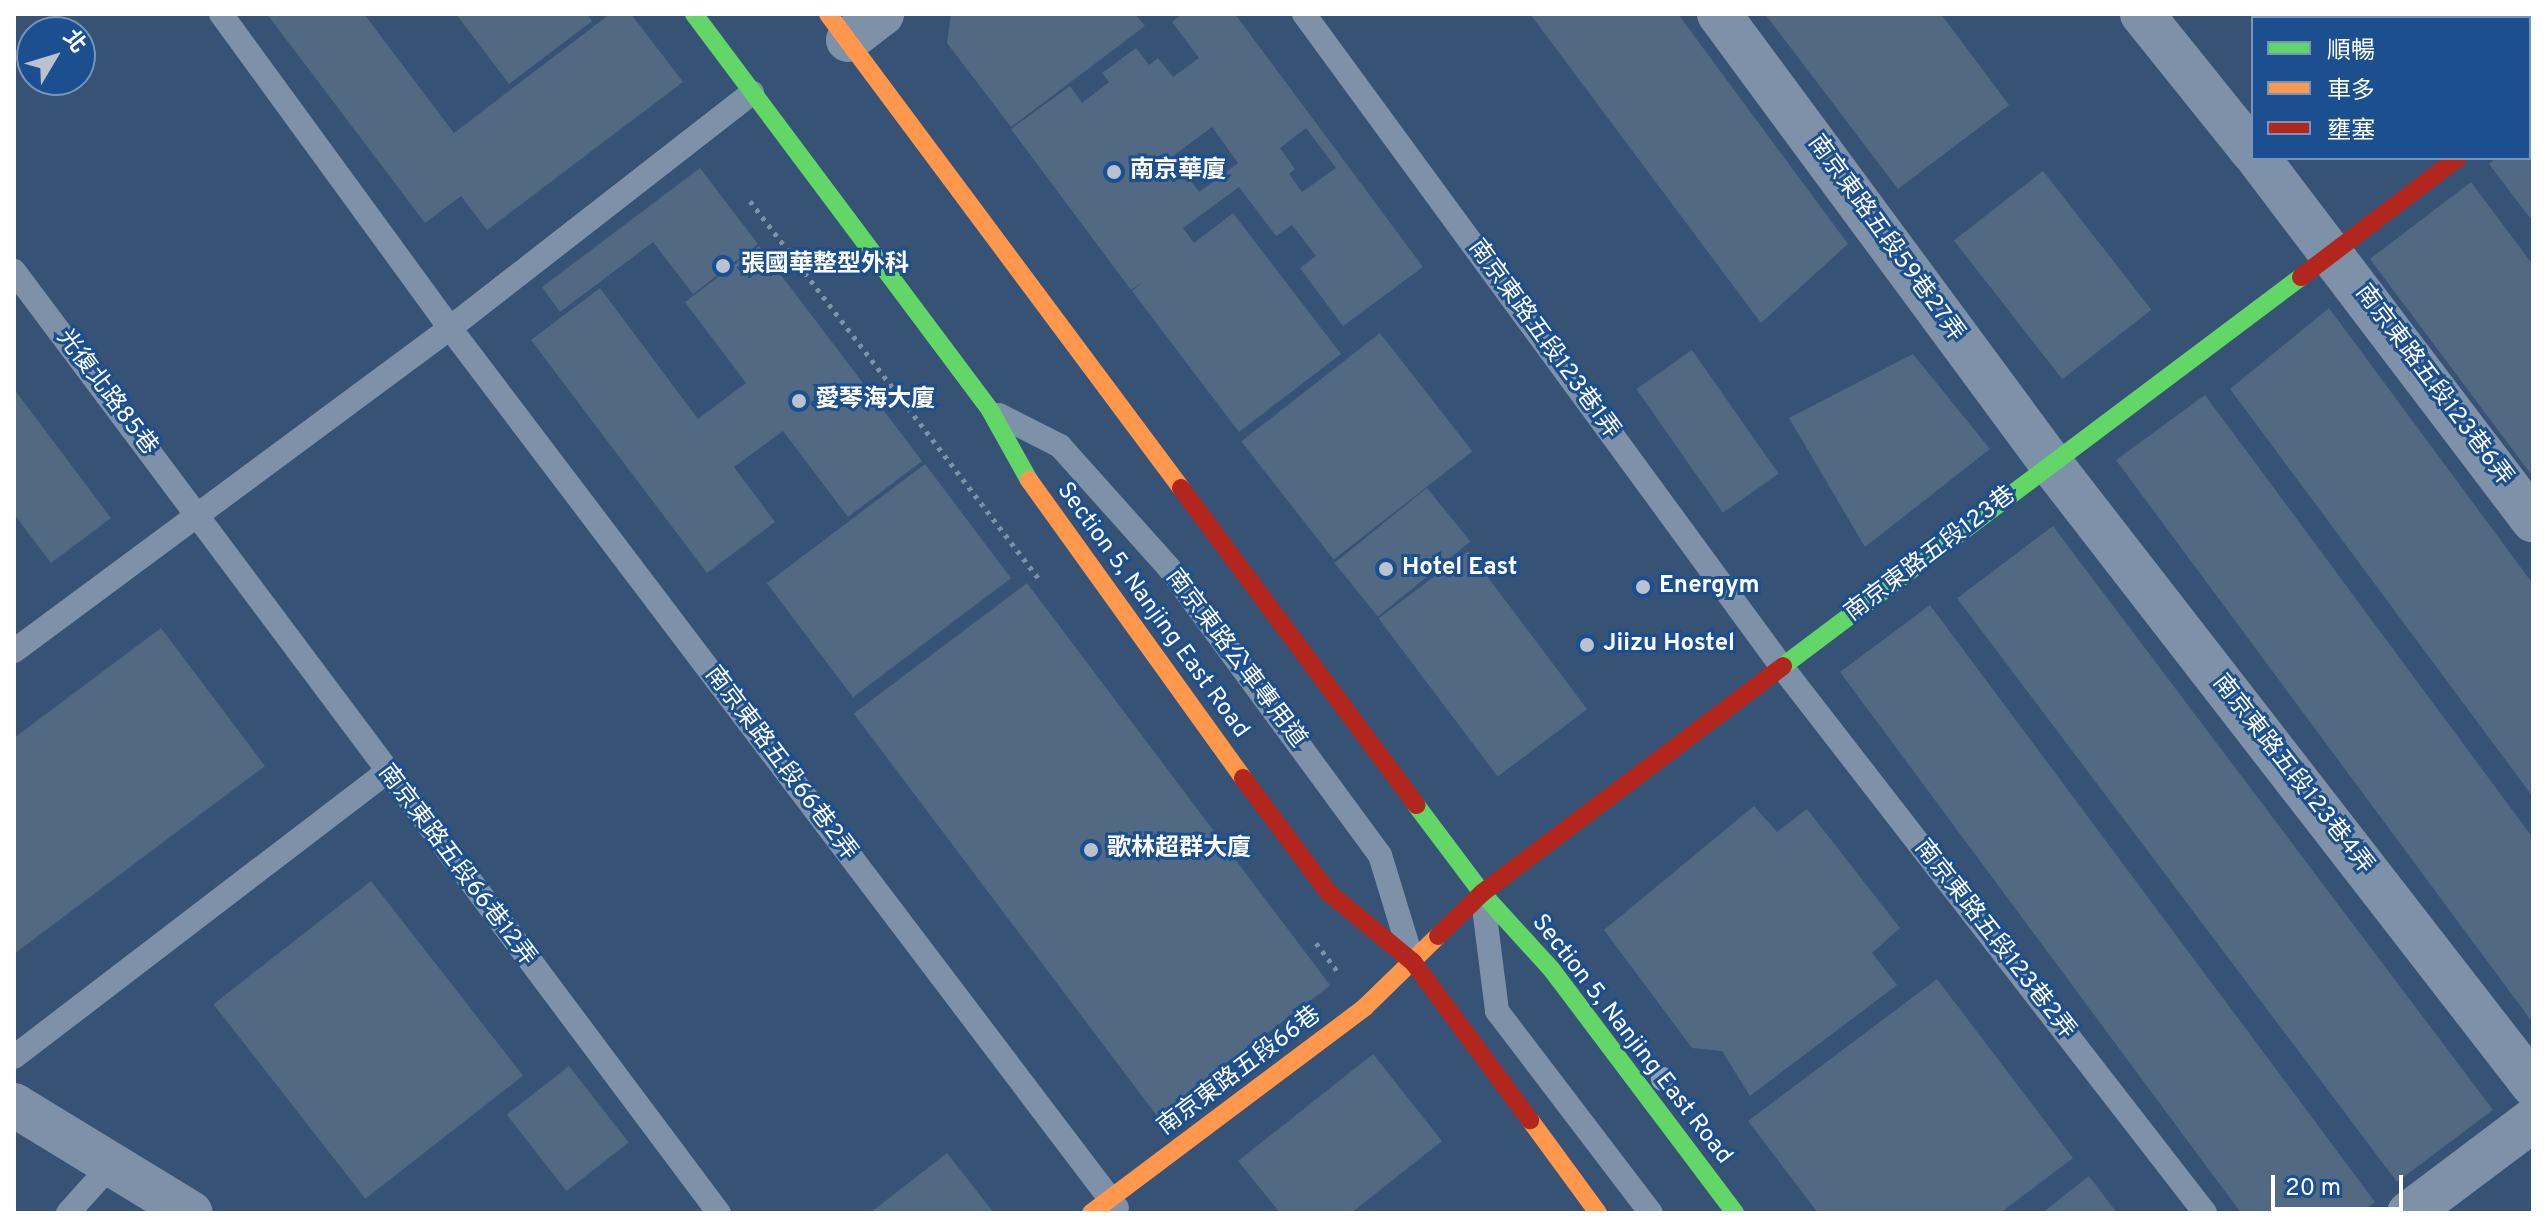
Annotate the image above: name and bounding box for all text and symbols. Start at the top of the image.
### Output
north arrow [16,16,96,96]
legend [2251,16,2531,160]
text: 北 [56,25,91,59]
text: 順暢 [2327,37,2375,67]
text: 車多 [2327,77,2375,107]
text: 壅塞 [2327,117,2375,147]
street label: 南京東路五段59巷27弄 [1800,130,1970,348]
place label: 南京華廈 [1130,158,1226,186]
marker: 南京華廈 [1105,163,1123,181]
street label: 南京東路五段123巷1弄 [1461,235,1625,445]
place label: 張國華整型外科 [741,252,909,280]
marker: 張國華整型外科 [712,255,734,277]
street label: 南京東路五段123巷6弄 [2348,280,2518,492]
street label: 光復北路85巷 [49,325,163,461]
place label: 愛琴海大廈 [815,387,935,415]
marker: 愛琴海大廈 [790,392,808,410]
street label: Section 5, Nanjing East Road [1050,478,1254,744]
street label: 南京東路五段123巷 [1840,481,2022,629]
place label: Hotel East [1402,555,1517,583]
marker: Hotel East [1377,560,1395,578]
street label: 南京東路公車專用道 [1159,564,1311,754]
place label: Energym [1659,573,1760,601]
marker: Energym [1634,578,1652,596]
place label: Jiizu Hostel [1603,631,1735,659]
marker: Jiizu Hostel [1578,636,1596,654]
street label: 南京東路五段66巷2弄 [698,661,862,867]
street label: 南京東路五段123巷4弄 [2205,670,2379,880]
street label: 南京東路五段66巷12弄 [371,760,541,972]
street label: 南京東路五段123巷2弄 [1907,835,2081,1045]
place label: 歌林超群大廈 [1107,836,1251,864]
marker: 歌林超群大廈 [1082,841,1100,859]
street label: Section 5, Nanjing East Road [1525,909,1737,1171]
street label: 南京東路五段66巷 [1153,1001,1327,1143]
scale bar [2275,1159,2407,1209]
text: 20 m [2285,1174,2341,1204]

